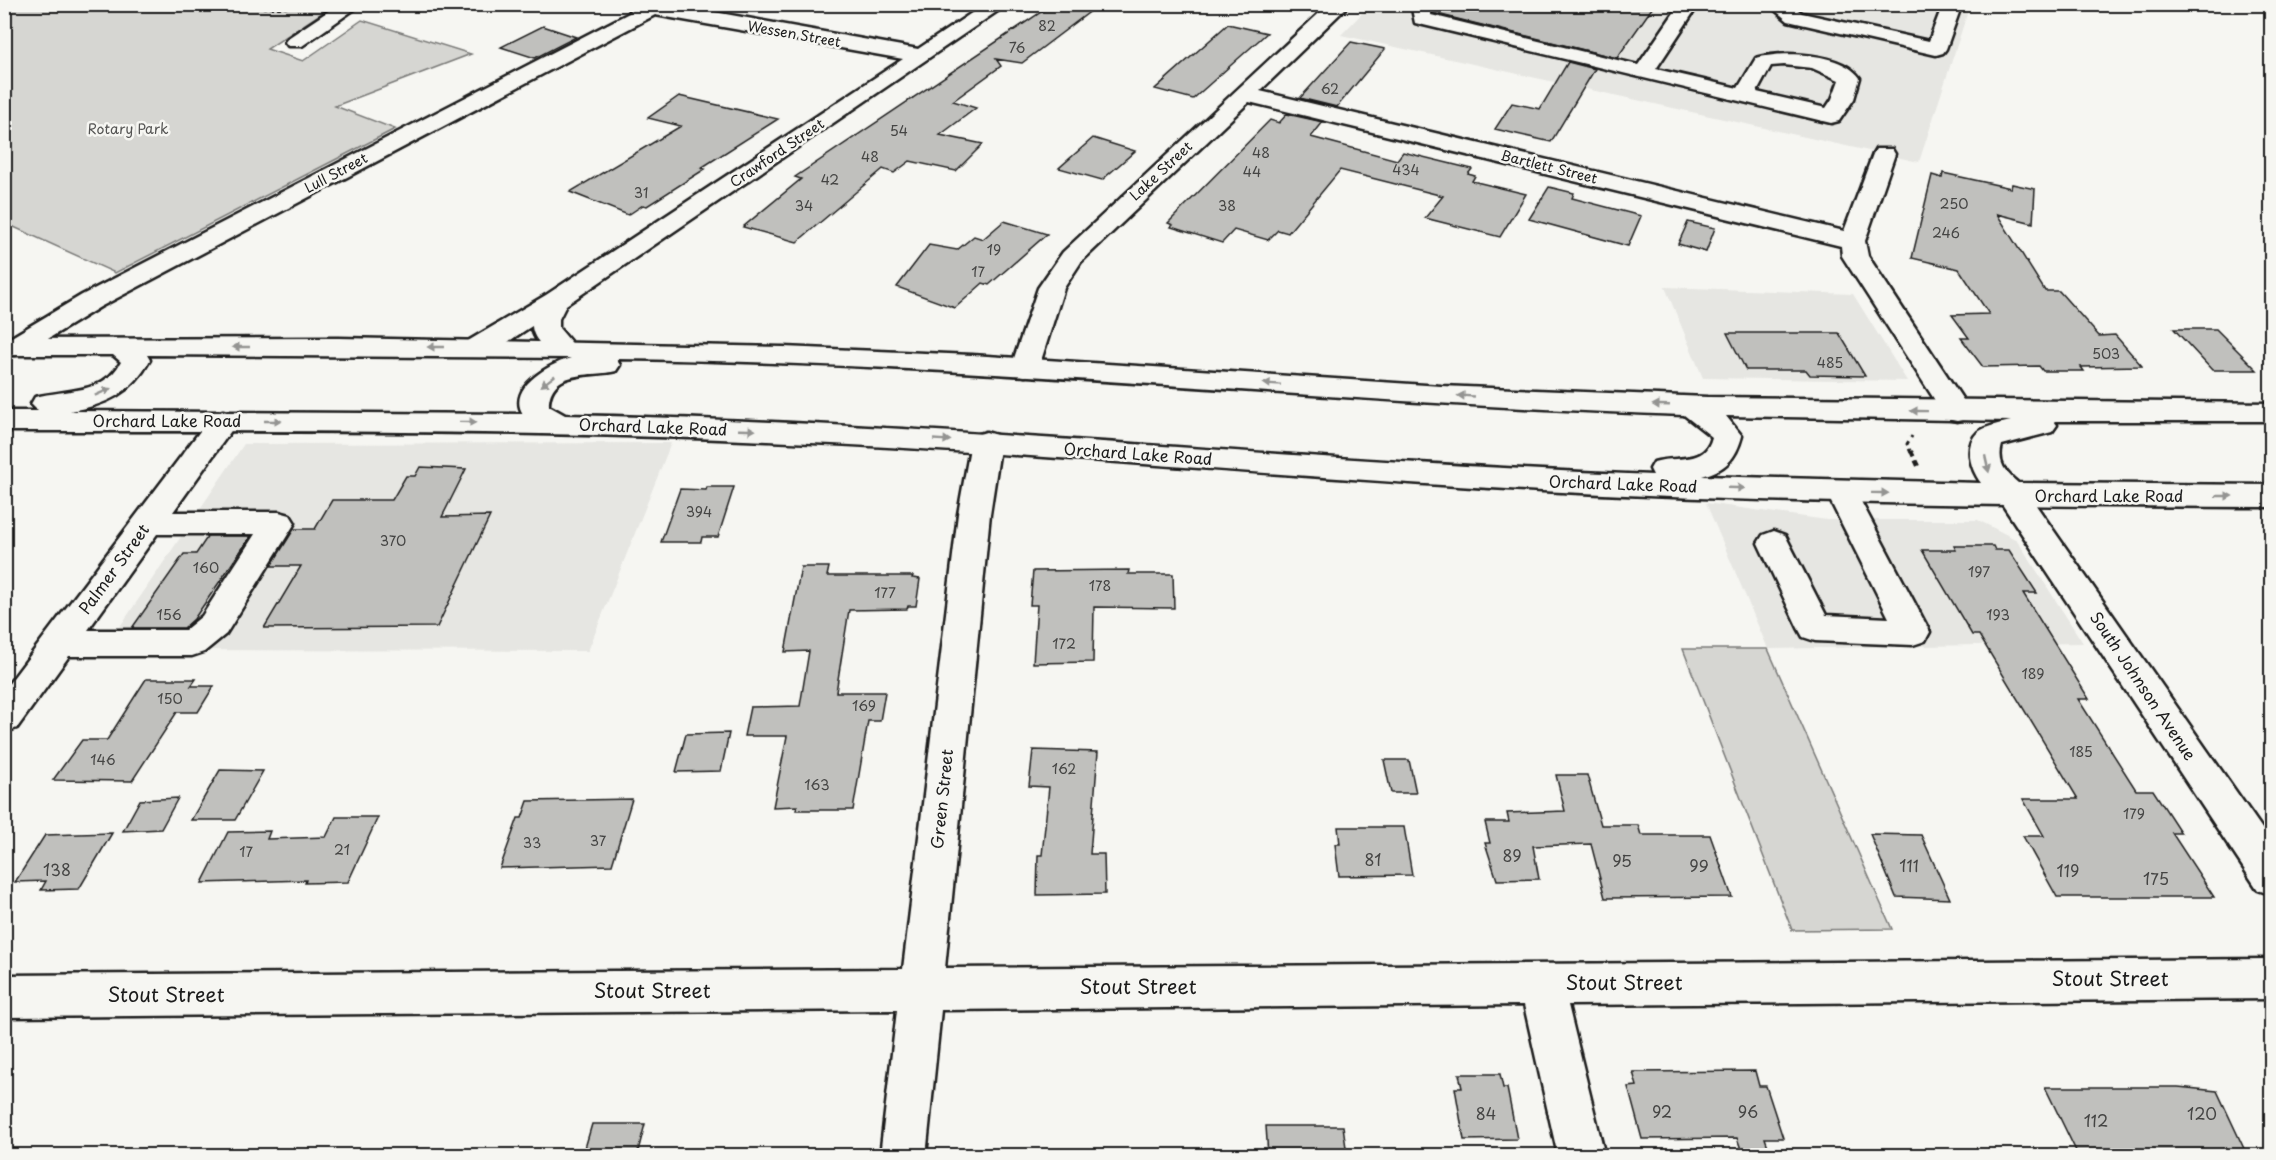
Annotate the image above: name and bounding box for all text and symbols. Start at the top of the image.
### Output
street label: Wessen Street [746,15,843,52]
house number: 82 [1038,15,1056,36]
house number: 76 [1009,37,1026,58]
house number: 62 [1321,78,1339,99]
street label: Crawford Street [725,113,828,192]
park label: Rotary Park [87,118,169,139]
house number: 54 [890,120,908,141]
street label: Lake Street [1125,136,1197,205]
house number: 48 [1252,142,1270,163]
street label: Bartlett Street [1498,144,1600,189]
house number: 48 [861,146,879,167]
street label: Lull Street [300,147,371,198]
house number: 434 [1392,159,1420,180]
house number: 44 [1243,161,1261,182]
house number: 42 [821,169,839,190]
house number: 31 [634,182,648,203]
house number: 250 [1940,193,1968,214]
house number: 34 [795,195,813,216]
house number: 38 [1218,195,1236,216]
house number: 246 [1932,222,1960,243]
house number: 19 [987,239,1001,260]
house number: 17 [971,261,985,282]
one-way arrow [231,342,250,352]
one-way arrow [426,342,445,352]
house number: 503 [2092,343,2120,364]
house number: 485 [1817,352,1843,373]
one-way arrow [540,374,556,387]
one-way arrow [1262,379,1281,389]
one-way arrow [94,387,112,397]
one-way arrow [1457,392,1476,401]
one-way arrow [1652,400,1671,410]
one-way arrow [1910,407,1929,416]
street label: Orchard Lake Road [93,408,241,432]
street label: Orchard Lake Road [578,411,728,441]
one-way arrow [263,416,282,426]
one-way arrow [458,417,477,427]
one-way arrow [737,426,756,435]
one-way arrow [932,436,951,445]
street label: Orchard Lake Road [1063,436,1213,470]
one-way arrow [1983,455,1992,474]
street label: Orchard Lake Road [1548,468,1698,498]
one-way arrow [1727,483,1746,493]
street label: Orchard Lake Road [2035,483,2183,507]
one-way arrow [1871,488,1890,497]
one-way arrow [2214,491,2233,501]
house number: 394 [686,501,712,522]
street label: Palmer Street [72,518,154,618]
house number: 370 [380,530,406,551]
house number: 160 [193,557,219,578]
house number: 197 [1968,561,1990,582]
house number: 178 [1089,575,1111,596]
house number: 177 [874,582,896,603]
house number: 156 [156,604,182,625]
house number: 193 [1986,604,2010,625]
street label: South Johnson Avenue [2085,606,2203,765]
house number: 172 [1052,633,1076,654]
house number: 189 [2021,663,2045,684]
house number: 150 [157,688,183,709]
house number: 169 [852,695,876,716]
house number: 185 [2069,741,2093,762]
street label: Green Street [924,747,958,850]
house number: 146 [90,749,116,770]
house number: 162 [1052,758,1076,779]
house number: 163 [804,774,830,795]
house number: 179 [2123,803,2145,824]
house number: 37 [590,830,607,851]
house number: 33 [523,832,541,853]
house number: 21 [334,839,350,860]
house number: 17 [239,841,253,862]
house number: 89 [1502,843,1522,867]
house number: 81 [1364,847,1382,871]
house number: 95 [1612,848,1632,872]
house number: 99 [1689,853,1709,877]
house number: 111 [1899,853,1919,877]
house number: 138 [43,857,71,881]
house number: 119 [2057,858,2079,882]
house number: 175 [2143,866,2169,890]
street label: Stout Street [2052,963,2169,993]
street label: Stout Street [1566,967,1683,997]
street label: Stout Street [1080,971,1197,1001]
street label: Stout Street [594,975,711,1005]
street label: Stout Street [108,979,225,1009]
house number: 92 [1652,1099,1672,1123]
house number: 96 [1738,1099,1758,1123]
house number: 84 [1476,1101,1496,1125]
house number: 120 [2187,1101,2217,1125]
house number: 112 [2084,1108,2108,1132]

